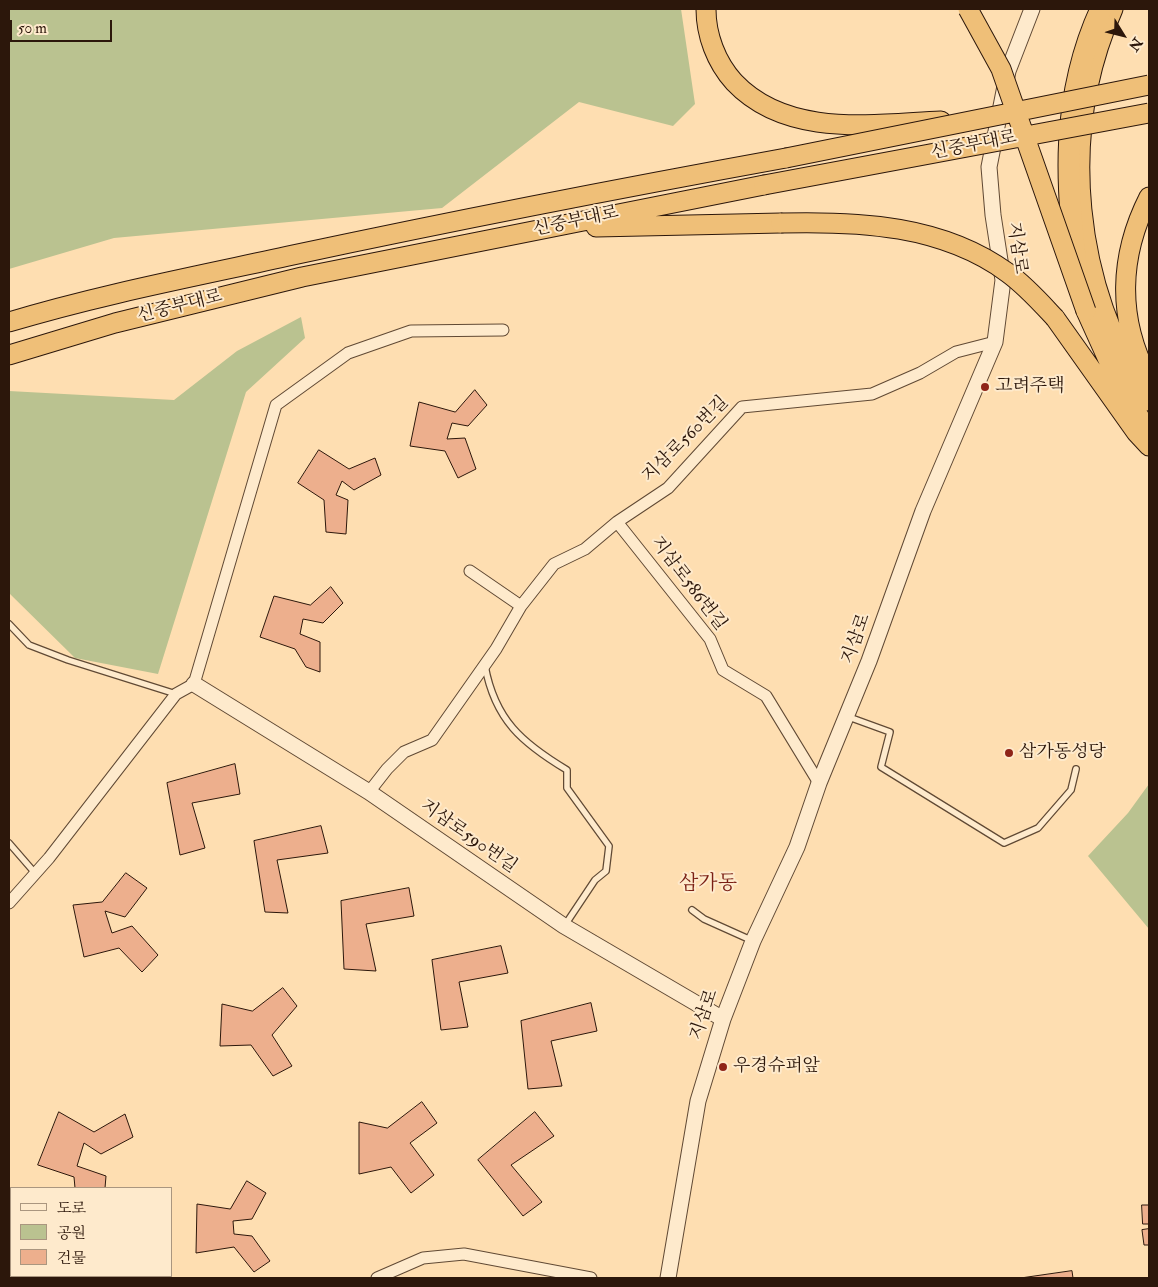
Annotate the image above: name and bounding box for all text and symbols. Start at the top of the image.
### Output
scale bar [12,10,115,42]
north arrow [1098,10,1148,60]
text: 50 m [18,19,47,38]
text: N [1125,34,1146,54]
street label: 신중부대로 [929,127,1019,165]
street label: 신중부대로 [531,202,621,242]
street label: 지삼로 [1002,221,1030,275]
street label: 신중부대로 [135,286,225,328]
place label: 고려주택 [995,376,1065,398]
marker: 고려주택 [979,381,991,393]
street label: 지삼로560번길 [638,392,734,488]
street label: 지삼로586번길 [646,533,730,635]
street label: 지삼로 [838,611,876,667]
place label: 삼가동성당 [1019,742,1106,764]
marker: 삼가동성당 [1003,747,1015,759]
street label: 지삼로590번길 [415,796,521,878]
district label: 삼가동 [679,873,737,897]
street label: 지삼로 [686,987,724,1043]
place label: 우경슈퍼앞 [733,1056,820,1078]
marker: 우경슈퍼앞 [717,1061,729,1073]
legend [10,1187,172,1277]
text: 도로 [57,1199,86,1218]
text: 공원 [57,1224,86,1243]
text: 건물 [57,1249,86,1268]

